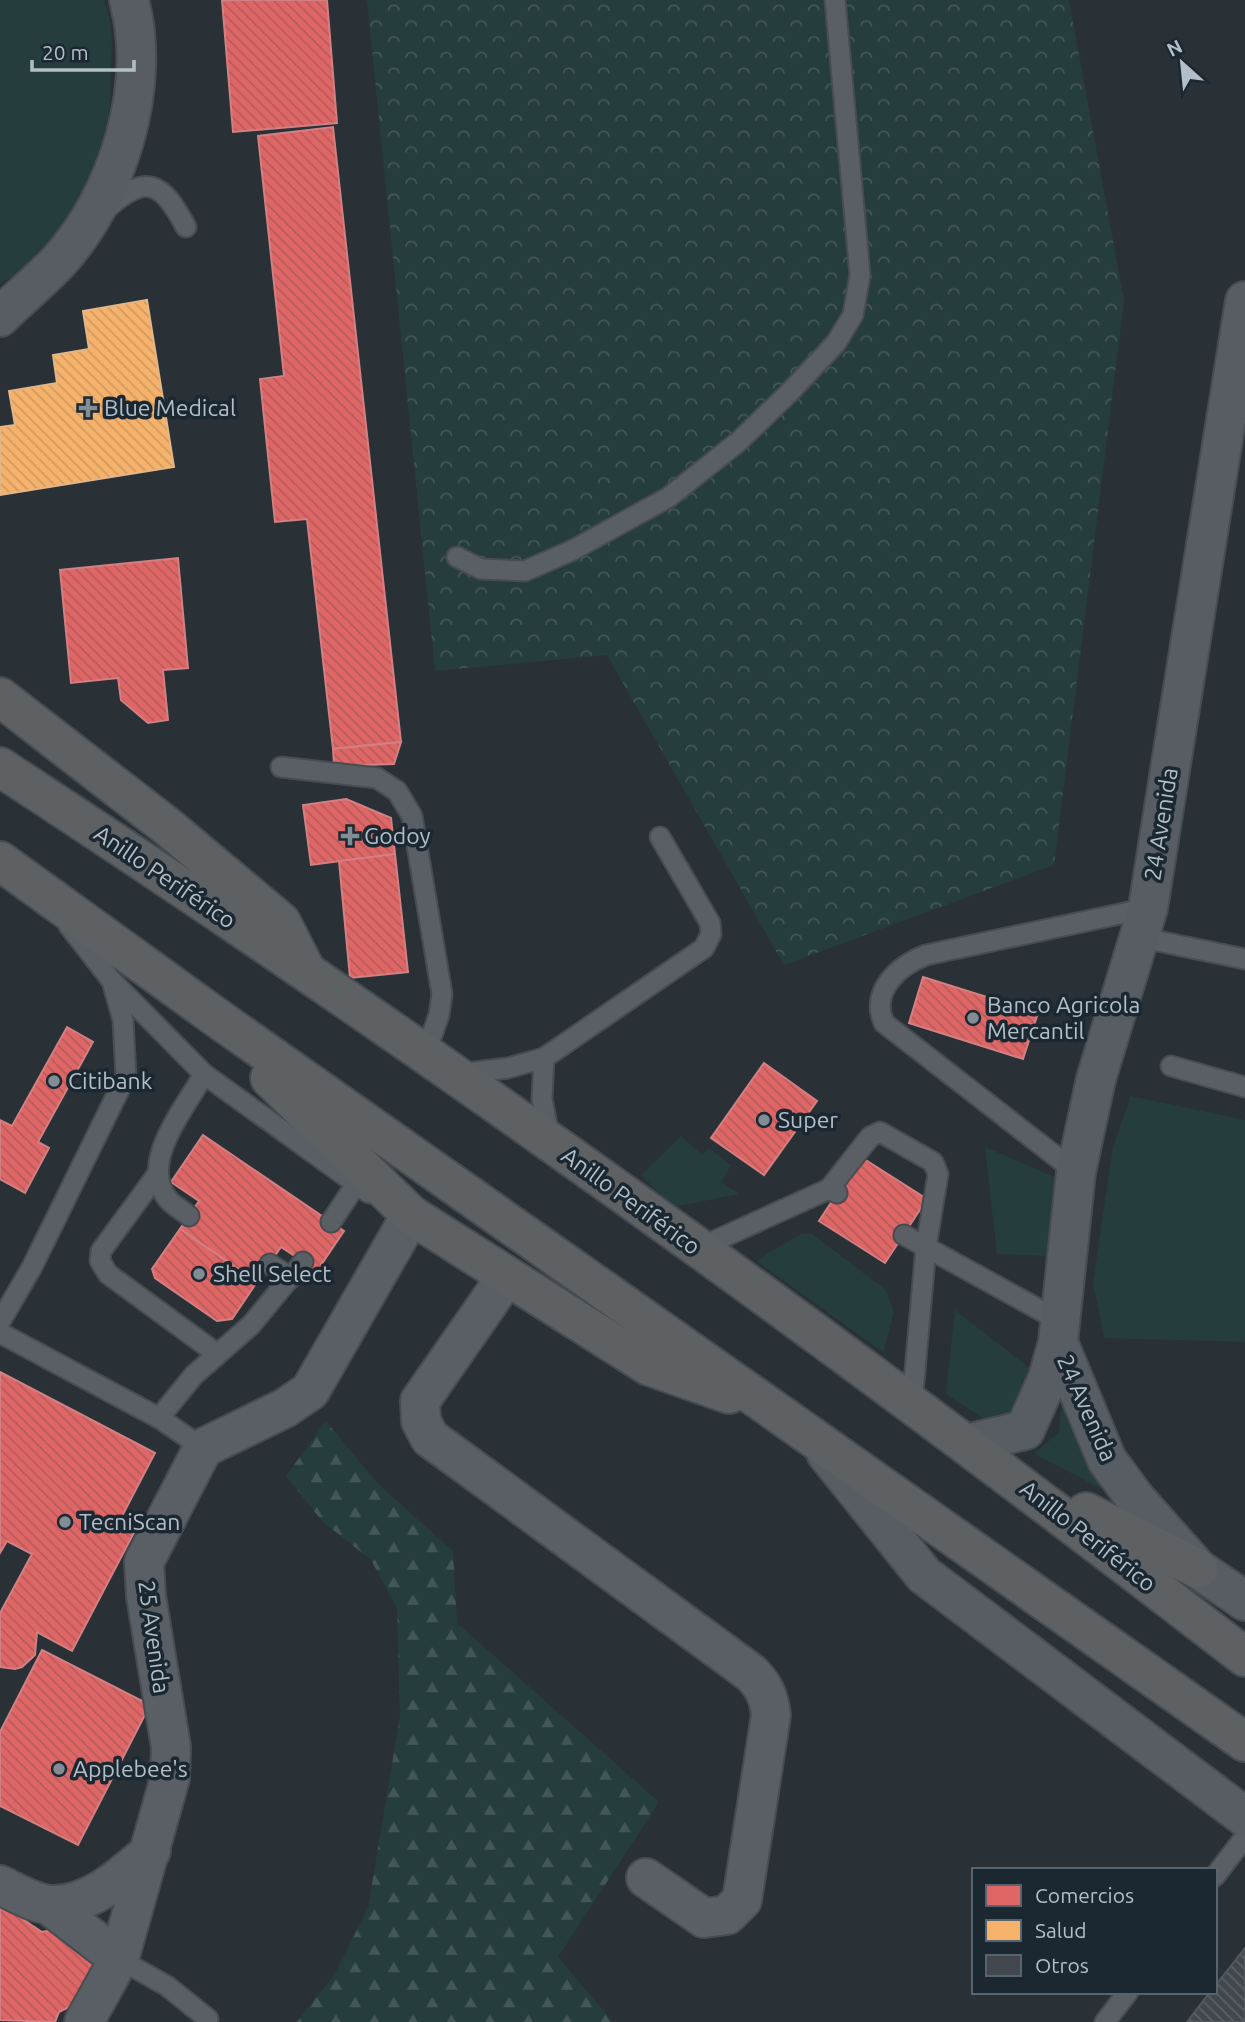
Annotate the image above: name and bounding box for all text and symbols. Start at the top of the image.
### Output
scale bar [32,28,133,72]
north arrow [1147,28,1217,98]
text: N [1163,35,1186,61]
text: 20 m [42,40,89,64]
place label: Blue Medical [104,395,236,420]
marker: Blue Medical [78,398,98,418]
street label: 24 Avenida [1139,766,1182,882]
street label: Anillo Periférico [90,820,240,933]
place label: Godoy [364,823,431,848]
marker: Godoy [342,828,358,844]
place label: Banco Agricola Mercantil [987,992,1140,1043]
marker: Banco Agricola Mercantil [965,1010,981,1026]
place label: Citibank [68,1068,153,1093]
marker: Citibank [46,1073,62,1089]
place label: Super [778,1107,838,1132]
marker: Super [756,1112,772,1128]
street label: Anillo Periférico [557,1142,705,1259]
place label: Shell Select [213,1261,331,1286]
marker: Shell Select [191,1266,207,1282]
street label: 24 Avenida [1053,1351,1122,1465]
street label: Anillo Periférico [1016,1475,1161,1596]
place label: TecniScan [79,1509,180,1534]
marker: TecniScan [57,1514,73,1530]
street label: 25 Avenida [134,1579,175,1695]
place label: Applebee's [73,1756,188,1781]
marker: Applebee's [51,1761,67,1777]
legend [972,1868,1217,1994]
text: Comercios [1035,1883,1134,1907]
text: Salud [1035,1918,1087,1942]
text: Otros [1035,1953,1089,1977]

